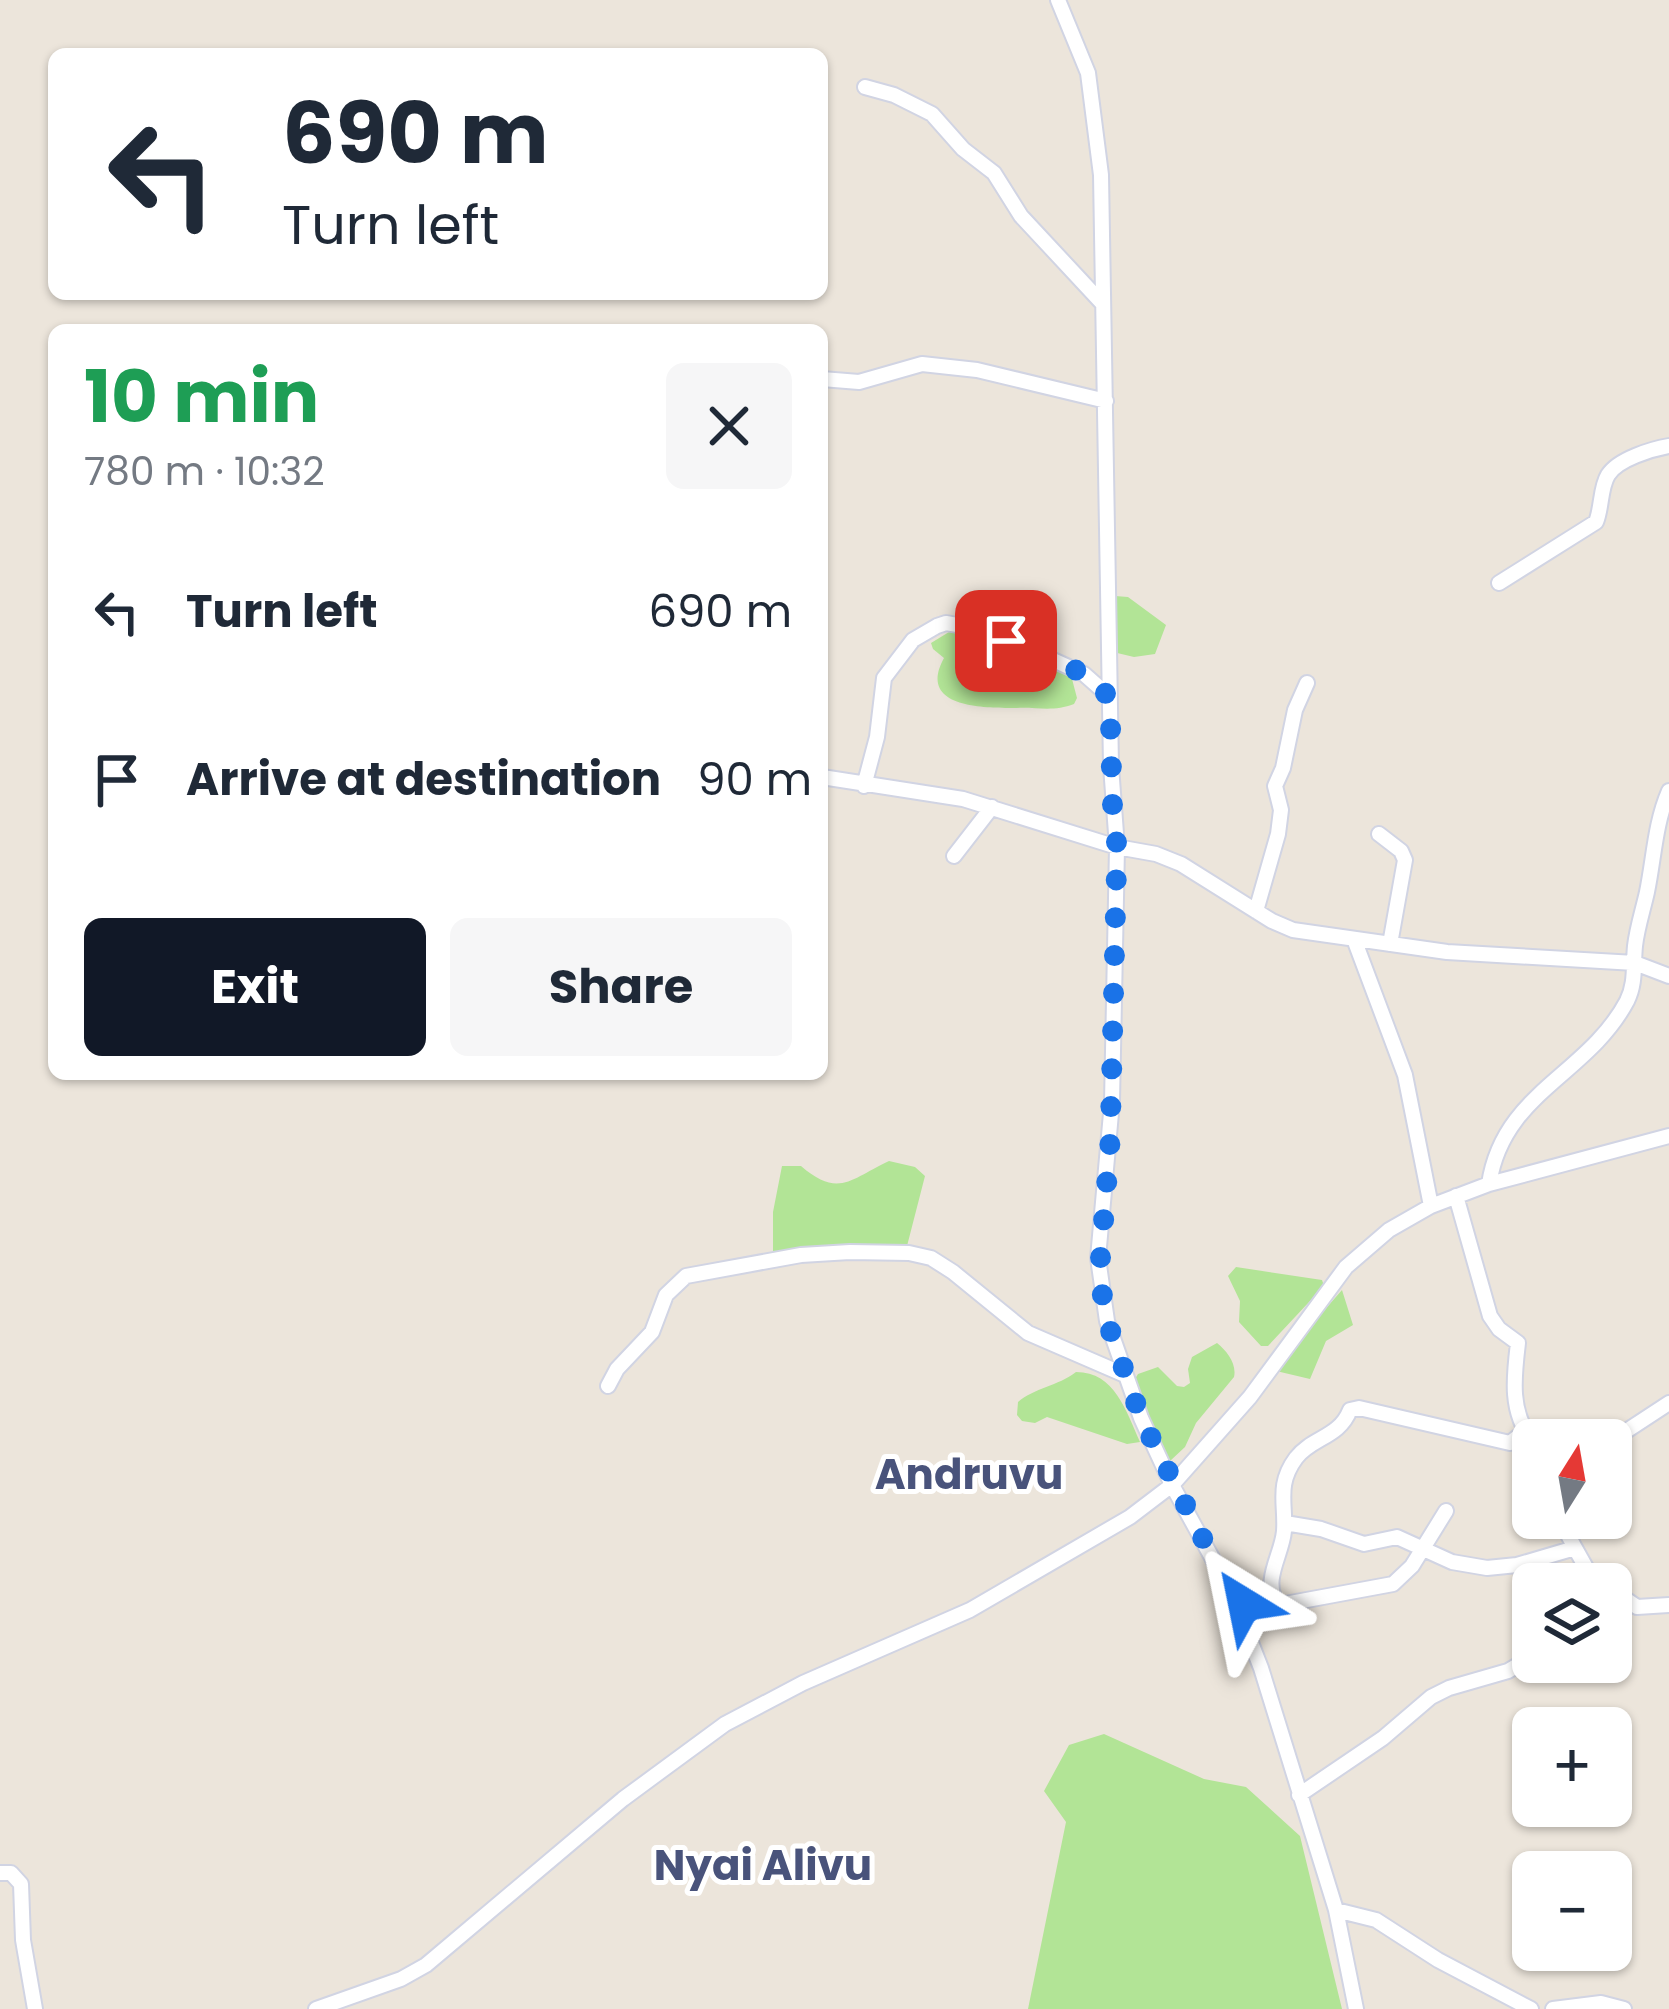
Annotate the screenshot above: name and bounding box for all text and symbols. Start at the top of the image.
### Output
text: 690 m [282,75,549,192]
icon: left [84,96,240,252]
text: Turn left [282,187,499,263]
text: 10 min [84,346,319,447]
button: close [666,363,792,489]
text: 780 m · 10:32 [84,444,325,499]
icon: left [84,579,150,645]
text: Turn left [186,580,378,643]
text: 690 m [648,580,792,643]
pin [955,590,1057,692]
icon: arrive [973,608,1039,674]
icon: arrive [84,747,150,813]
text: Arrive at destination [186,748,661,811]
text: 90 m [697,748,812,811]
button: Exit [84,918,426,1056]
button: Share [450,918,792,1056]
north arrow [1512,1419,1632,1539]
map controls [1512,1419,1632,1971]
district label: Andruvu [875,1445,1063,1504]
position arrow [1181,1541,1307,1667]
button: layers [1512,1563,1632,1683]
button: + [1512,1707,1632,1827]
district label: Nyai Alivu [654,1836,872,1895]
button: − [1512,1851,1632,1971]

